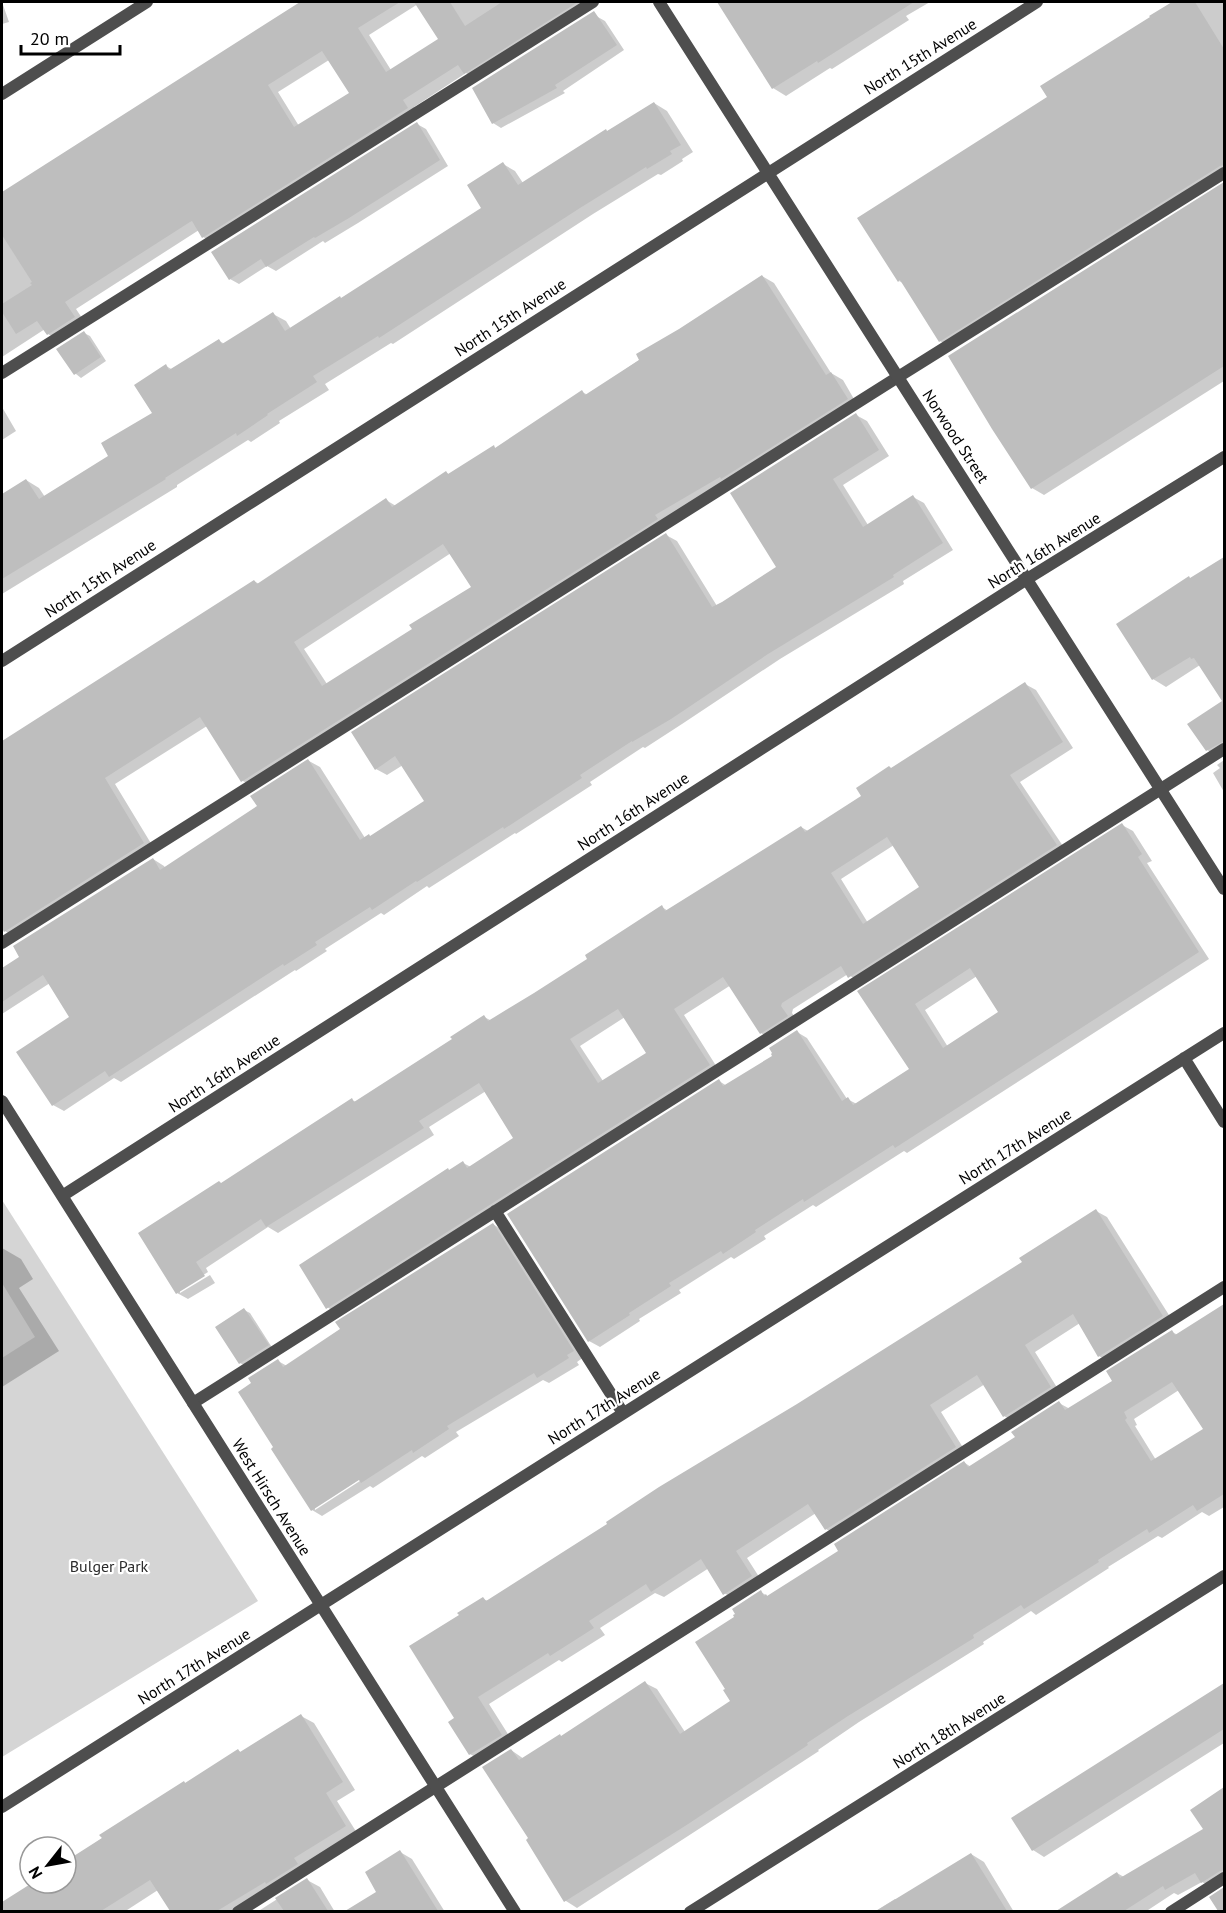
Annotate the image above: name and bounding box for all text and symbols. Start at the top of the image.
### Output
street label: North 15th Avenue [860,13,980,99]
scale bar [21,18,120,56]
text: 20 m [30,27,69,50]
street label: North 15th Avenue [450,273,570,361]
street label: Norwood Street [918,386,994,487]
street label: North 16th Avenue [984,507,1104,593]
street label: North 15th Avenue [40,534,160,622]
street label: North 16th Avenue [573,767,693,855]
street label: North 16th Avenue [164,1029,284,1117]
street label: North 17th Avenue [955,1103,1075,1189]
street label: North 17th Avenue [544,1363,664,1449]
street label: West Hirsch Avenue [228,1435,316,1559]
park label: Bulger Park [70,1556,149,1576]
street label: North 17th Avenue [134,1623,254,1709]
street label: North 18th Avenue [889,1687,1009,1773]
north arrow [18,1835,78,1895]
text: N [24,1863,46,1882]

